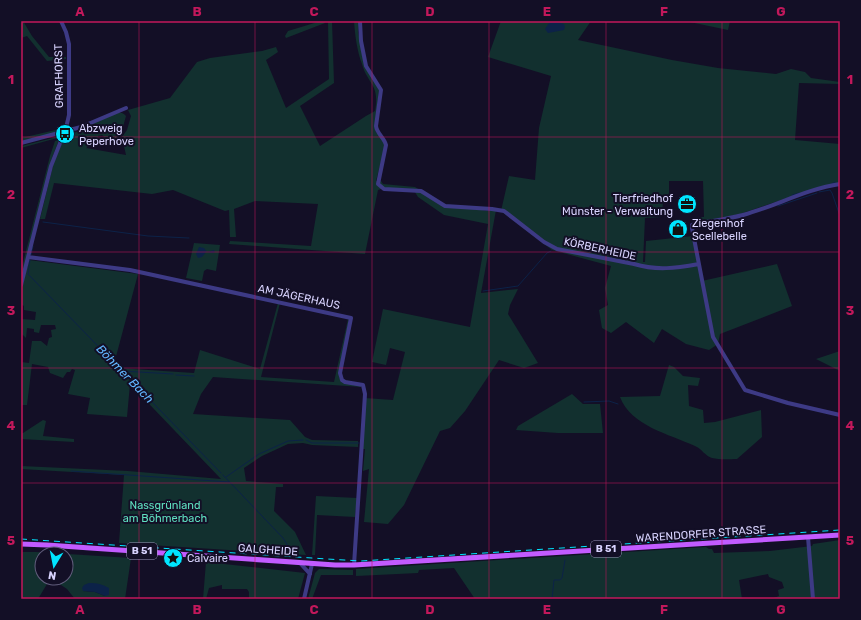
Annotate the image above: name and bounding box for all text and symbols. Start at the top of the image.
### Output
text: A [75,4,85,19]
text: B [192,4,202,19]
text: C [309,4,319,19]
text: D [425,4,435,19]
text: E [543,4,551,19]
text: F [660,4,668,19]
text: G [776,4,786,19]
street label: GRAFHORST [52,43,66,108]
text: 1 [8,72,14,87]
text: 1 [847,72,853,87]
place label: Abzweig Peperhove [79,122,134,148]
bus stop icon: Abzweig Peperhove [54,123,76,145]
text: 2 [7,187,15,202]
text: 2 [846,187,854,202]
place label: Tierfriedhof Münster - Verwaltung [562,192,674,218]
office icon: Tierfriedhof Münster - Verwaltung [676,193,698,215]
place label: Ziegenhof Scellebelle [692,217,747,243]
shop icon: Ziegenhof Scellebelle [667,218,689,240]
street label: KÖRBERHEIDE [563,235,638,263]
street label: AM JÄGERHAUS [257,282,342,312]
text: 3 [7,303,16,318]
text: 3 [846,303,855,318]
water label: Böhmer Bach [94,342,156,406]
text: 4 [7,418,16,433]
text: 4 [846,418,855,433]
park label: Nassgrünland am Böhmerbach [123,499,207,525]
street label: WARENDORFER STRASSE [635,523,767,545]
text: 5 [7,533,15,548]
text: 5 [846,533,854,548]
street label: GALGHEIDE [238,541,299,559]
road number: B 51 [591,541,621,557]
road number: B 51 [127,543,157,559]
north arrow [34,546,74,586]
place icon: Calvaire [162,547,184,569]
place label: Calvaire [187,552,228,565]
text: N [47,568,57,582]
text: A [75,602,85,617]
text: B [192,602,202,617]
text: C [309,602,319,617]
text: D [425,602,435,617]
text: E [543,602,551,617]
text: F [660,602,668,617]
text: G [776,602,786,617]

